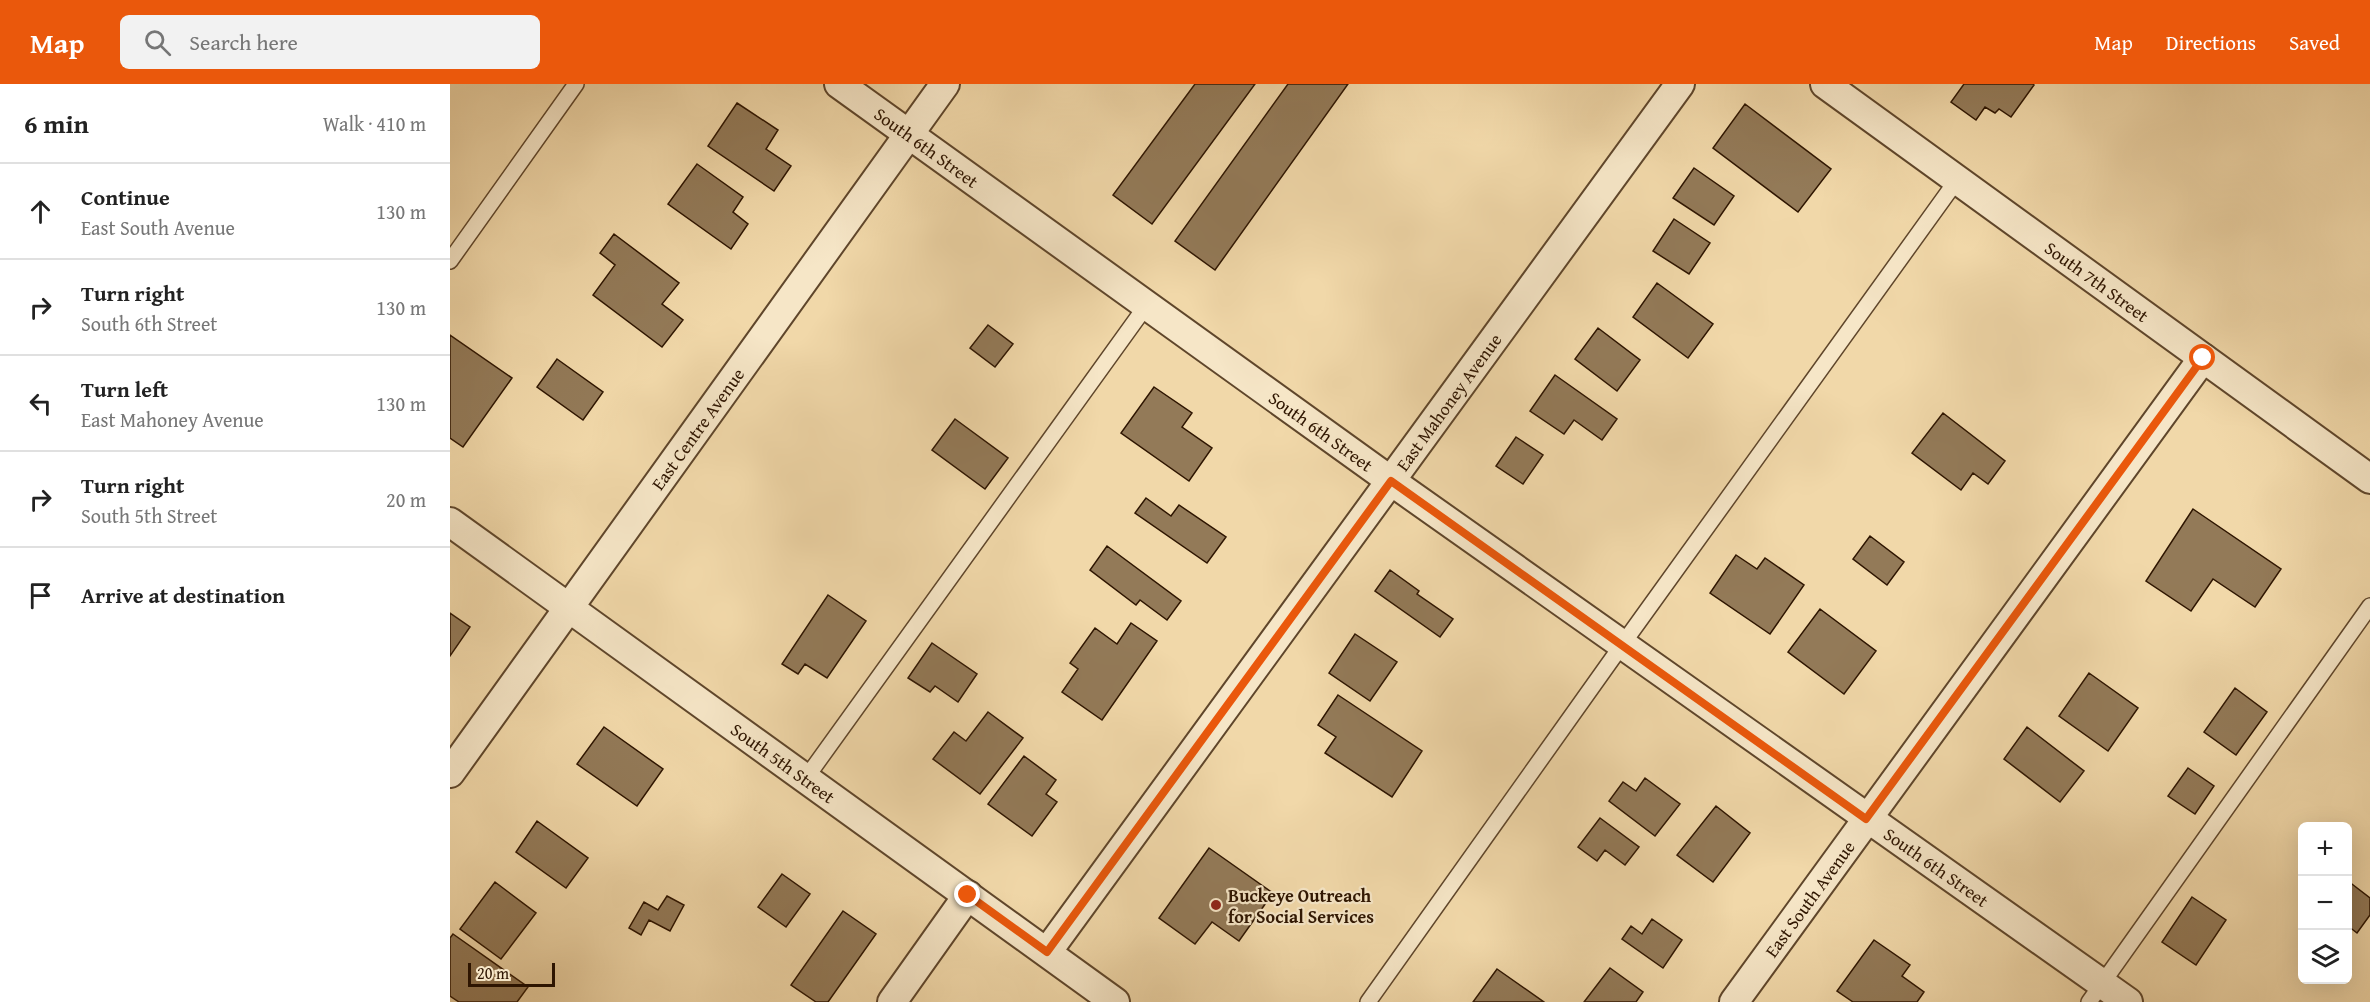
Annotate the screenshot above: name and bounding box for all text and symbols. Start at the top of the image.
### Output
search box [120,15,540,69]
text: Map [30,22,84,63]
icon: search [141,26,174,59]
text: Search here [189,26,298,58]
text: Map [2094,27,2133,58]
text: Directions [2166,27,2256,58]
text: Saved [2289,27,2340,58]
street label: South 6th Street [869,100,985,194]
text: 6 min [24,104,89,143]
text: Walk · 410 m [323,109,426,138]
text: Continue [81,181,170,213]
icon: ahead [24,195,57,228]
text: 130 m [376,197,426,226]
text: East South Avenue [81,213,235,242]
street label: South 7th Street [2039,234,2155,329]
text: Turn right [81,277,184,309]
icon: right [24,291,57,324]
text: 130 m [376,293,426,322]
text: South 6th Street [81,309,217,338]
street label: East Mahoney Avenue [1389,327,1508,476]
route start [2189,344,2215,370]
street label: East Centre Avenue [644,362,751,495]
text: Turn left [81,373,168,405]
street label: South 6th Street [1263,384,1380,478]
icon: left [24,387,57,420]
text: 130 m [376,389,426,418]
text: East Mahoney Avenue [81,405,264,434]
text: Turn right [81,469,184,501]
icon: right [24,483,57,516]
text: 20 m [386,485,426,514]
text: South 5th Street [81,501,217,530]
icon: arrive [24,579,57,612]
text: Arrive at destination [81,579,285,611]
street label: South 5th Street [726,716,841,810]
street label: South 6th Street [1879,820,1995,913]
map controls [2298,822,2352,984]
button: + [2298,822,2352,876]
street label: East South Avenue [1758,835,1861,963]
button: − [2298,876,2352,930]
route end [954,881,980,907]
place label: Buckeye Outreach for Social Services [1228,882,1374,930]
marker: Buckeye Outreach for Social Services [1209,898,1223,912]
button: layers [2298,930,2352,984]
scale bar [468,960,555,988]
text: 20 m [477,961,509,985]

